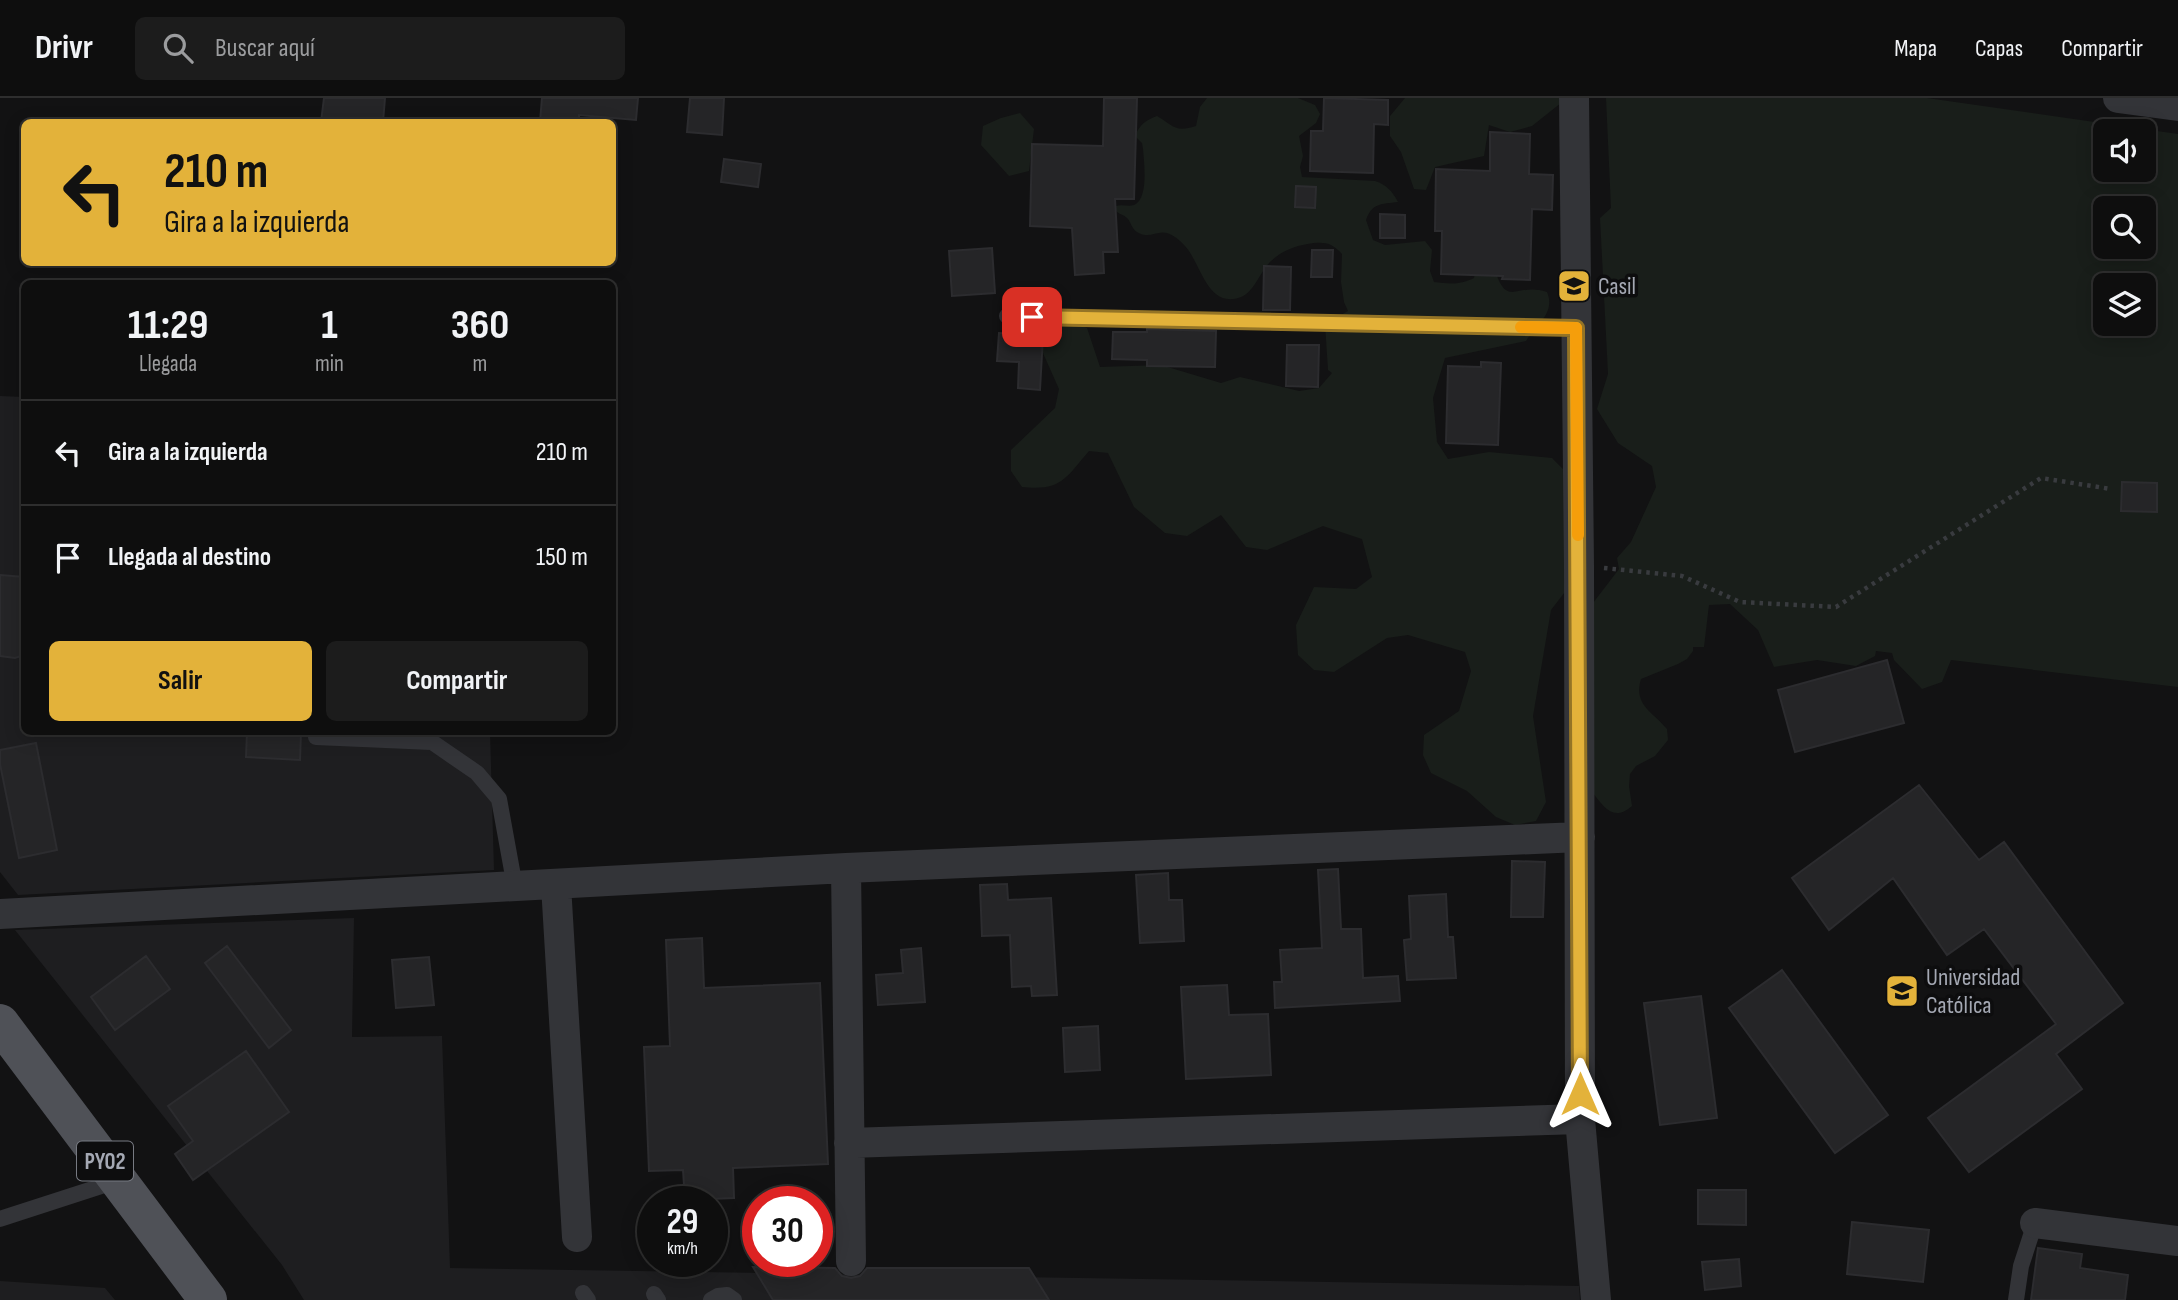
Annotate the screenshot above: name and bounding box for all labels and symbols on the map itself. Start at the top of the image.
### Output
school or university icon: Casil [1555,267,1593,305]
place label: Casil [1598,272,1636,301]
pin [1002,287,1062,347]
place label: Universidad Católica [1926,963,2020,1020]
school or university icon: Universidad Católica [1883,972,1921,1010]
position arrow [1543,1057,1617,1131]
road number: PY02 [77,1142,133,1180]
speed limit sign: 30 [742,1186,833,1277]

